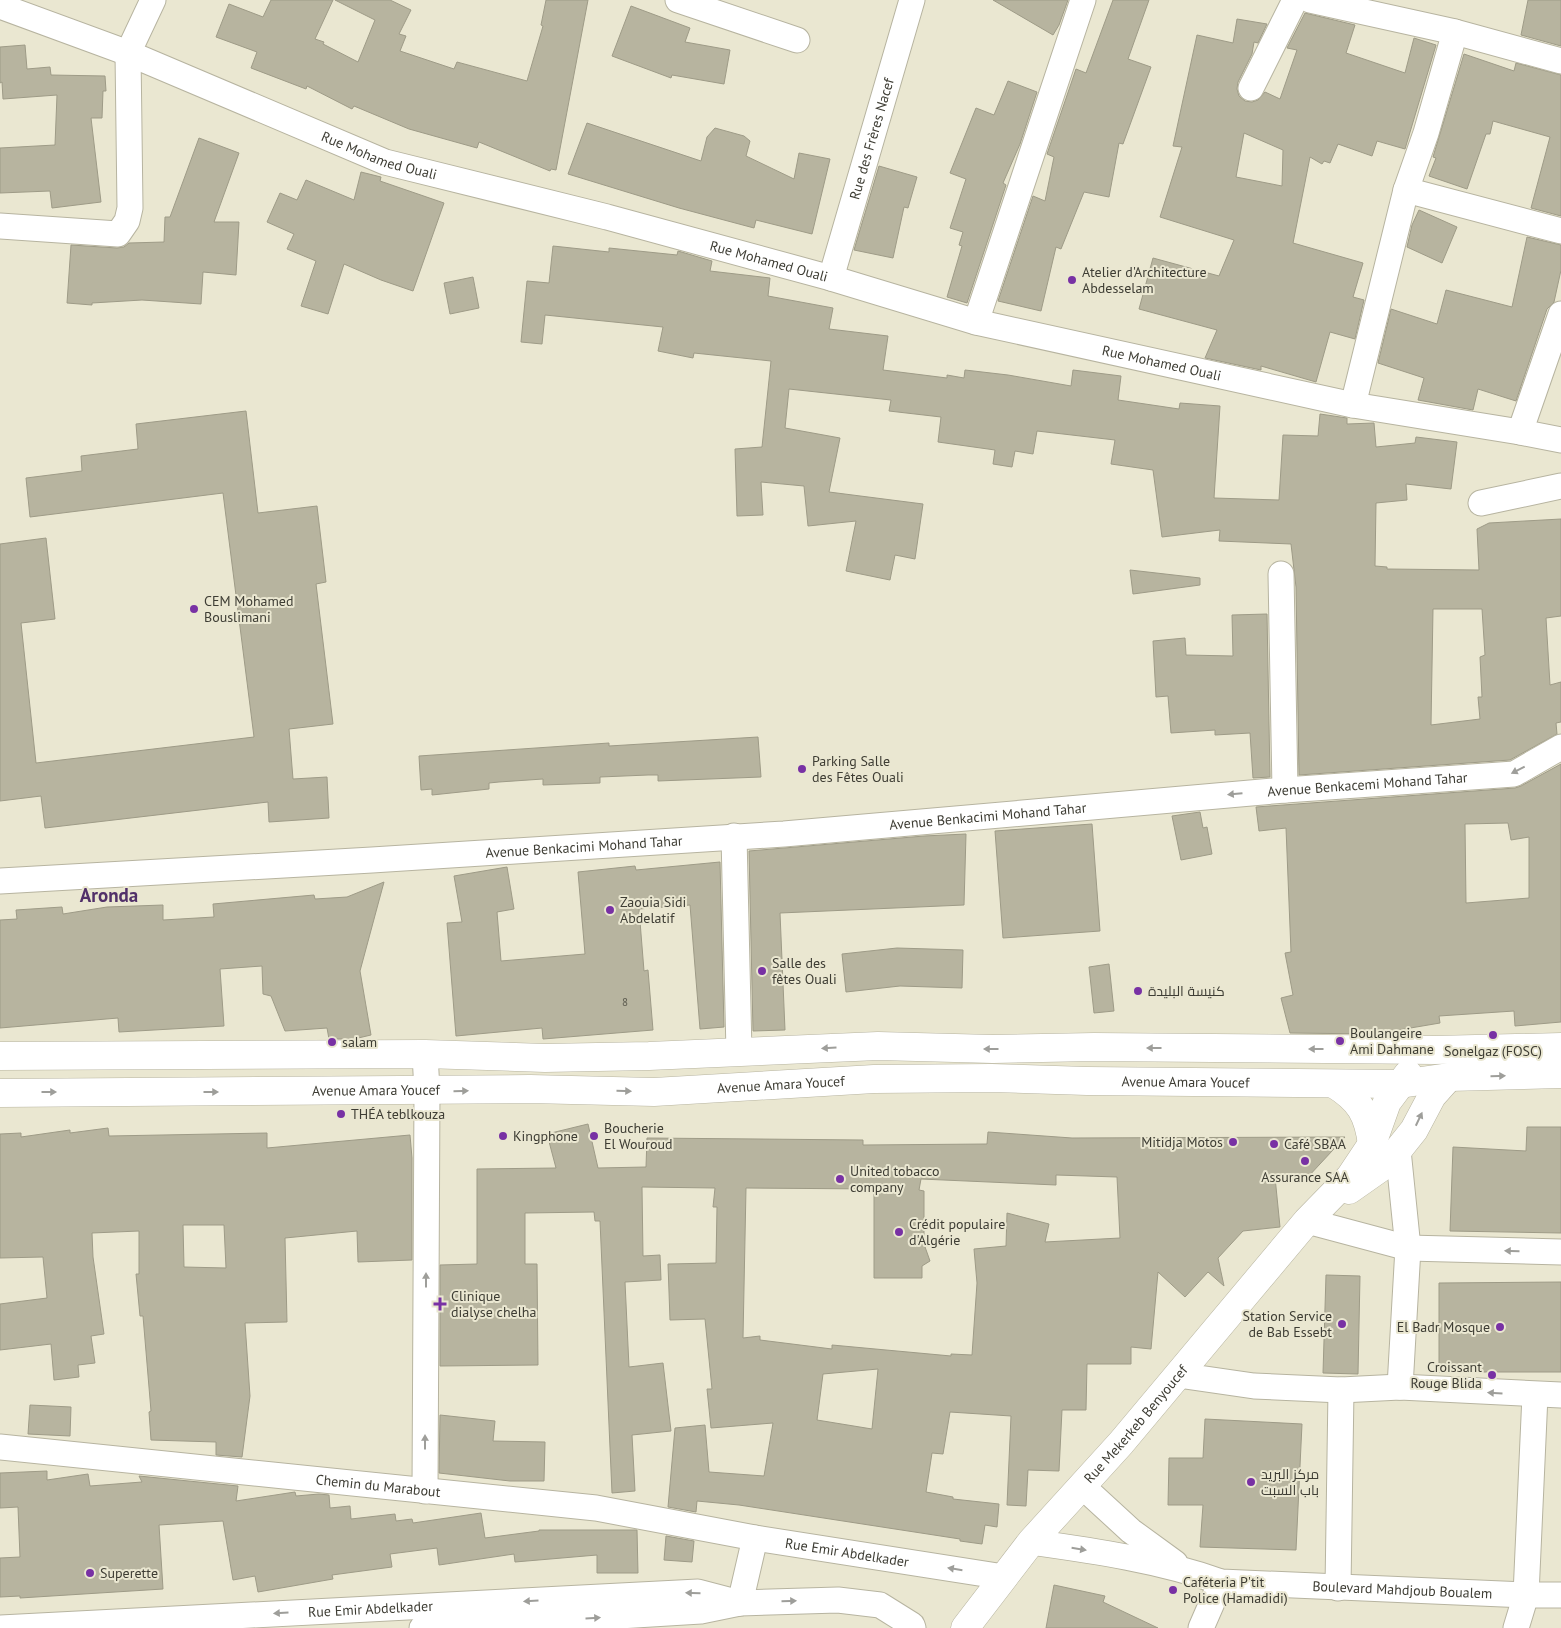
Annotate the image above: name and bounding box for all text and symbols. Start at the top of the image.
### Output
street label: Rue des Frères Nacef [845,75,898,202]
street label: Rue Mohamed Ouali [319,127,439,184]
street label: Rue Mohamed Ouali [708,236,830,286]
place label: Atelier d'Architecture Abdesselam [1082,263,1207,297]
marker: Atelier d'Architecture Abdesselam [1066,274,1078,286]
street label: Rue Mohamed Ouali [1100,341,1223,385]
place label: CEM Mohamed Bouslimani [204,592,294,626]
marker: CEM Mohamed Bouslimani [188,603,200,615]
place label: Parking Salle des Fêtes Ouali [812,752,904,786]
marker: Parking Salle des Fêtes Ouali [796,763,808,775]
one-way arrow [1511,766,1526,774]
street label: Avenue Benkacemi Mohand Tahar [1267,768,1468,801]
one-way arrow [1227,790,1243,798]
street label: Avenue Benkacimi Mohand Tahar [889,798,1087,834]
street label: Avenue Benkacimi Mohand Tahar [485,831,683,862]
district label: Aronda [80,883,138,907]
place label: Zaouia Sidi Abdelatif [620,893,686,927]
marker: Zaouia Sidi Abdelatif [604,904,616,916]
place label: Salle des fêtes Ouali [772,954,837,988]
marker: Salle des fêtes Ouali [756,965,768,977]
place label: كنيسة البليدة [1148,982,1225,1000]
marker: كنيسة البليدة [1132,985,1144,997]
house number: 8 [622,995,628,1009]
place label: Boulangeire Ami Dahmane [1350,1024,1434,1058]
marker: Sonelgaz (FOSC) [1487,1029,1499,1041]
place label: salam [342,1033,377,1051]
marker: Boulangeire Ami Dahmane [1334,1035,1346,1047]
marker: salam [326,1036,338,1048]
place label: Sonelgaz (FOSC) [1444,1042,1542,1060]
one-way arrow [1146,1043,1162,1051]
one-way arrow [821,1045,837,1053]
one-way arrow [983,1045,999,1053]
one-way arrow [1308,1045,1324,1053]
one-way arrow [1490,1071,1506,1079]
street label: Avenue Amara Youcef [716,1072,846,1097]
street label: Avenue Amara Youcef [1121,1072,1250,1092]
street label: Avenue Amara Youcef [312,1081,441,1100]
one-way arrow [453,1086,469,1094]
one-way arrow [616,1087,632,1095]
one-way arrow [41,1088,57,1096]
one-way arrow [203,1088,219,1096]
place label: THÉA teblkouza [351,1105,445,1123]
marker: THÉA teblkouza [335,1108,347,1120]
one-way arrow [1416,1112,1424,1126]
place label: Boucherie El Wouroud [604,1119,672,1153]
place label: Kingphone [513,1127,578,1145]
marker: Kingphone [497,1130,509,1142]
marker: Boucherie El Wouroud [588,1130,600,1142]
place label: Mitidja Motos [1141,1133,1223,1151]
place label: Café SBAA [1284,1135,1347,1153]
marker: Mitidja Motos [1227,1136,1239,1148]
marker: Café SBAA [1268,1138,1280,1150]
marker: Assurance SAA [1299,1155,1311,1167]
place label: United tobacco company [850,1162,940,1196]
place label: Assurance SAA [1261,1168,1350,1186]
marker: United tobacco company [834,1173,846,1185]
place label: Crédit populaire d'Algérie [909,1215,1005,1249]
marker: Crédit populaire d'Algérie [893,1226,905,1238]
one-way arrow [1504,1247,1520,1255]
one-way arrow [422,1271,430,1287]
place label: Clinique dialyse chelha [451,1287,536,1321]
marker: Clinique dialyse chelha [433,1297,447,1311]
place label: Station Service de Bab Essebt [1243,1307,1332,1341]
marker: Station Service de Bab Essebt [1336,1318,1348,1330]
place label: El Badr Mosque [1397,1318,1490,1336]
marker: El Badr Mosque [1494,1321,1506,1333]
place label: Croissant Rouge Blida [1410,1358,1482,1392]
street label: Rue Mekerkeb Benyoucef [1080,1361,1192,1487]
marker: Croissant Rouge Blida [1486,1369,1498,1381]
one-way arrow [1487,1388,1503,1396]
one-way arrow [421,1434,429,1450]
place label: مركز البريد باب السبت [1261,1465,1319,1499]
street label: Chemin du Marabout [315,1470,442,1501]
marker: مركز البريد باب السبت [1245,1476,1257,1488]
street label: Rue Emir Abdelkader [784,1534,910,1571]
one-way arrow [1071,1545,1087,1553]
place label: Superette [100,1564,158,1582]
one-way arrow [947,1565,963,1573]
marker: Superette [84,1567,96,1579]
place label: Caféteria P'tit Police (Hamadidi) [1183,1573,1288,1607]
street label: Boulevard Mahdjoub Boualem [1312,1577,1493,1603]
marker: Caféteria P'tit Police (Hamadidi) [1167,1584,1179,1596]
one-way arrow [685,1589,701,1597]
street label: Rue Emir Abdelkader [308,1597,434,1621]
one-way arrow [522,1597,538,1605]
one-way arrow [781,1597,797,1605]
one-way arrow [273,1610,289,1618]
one-way arrow [585,1613,601,1621]

